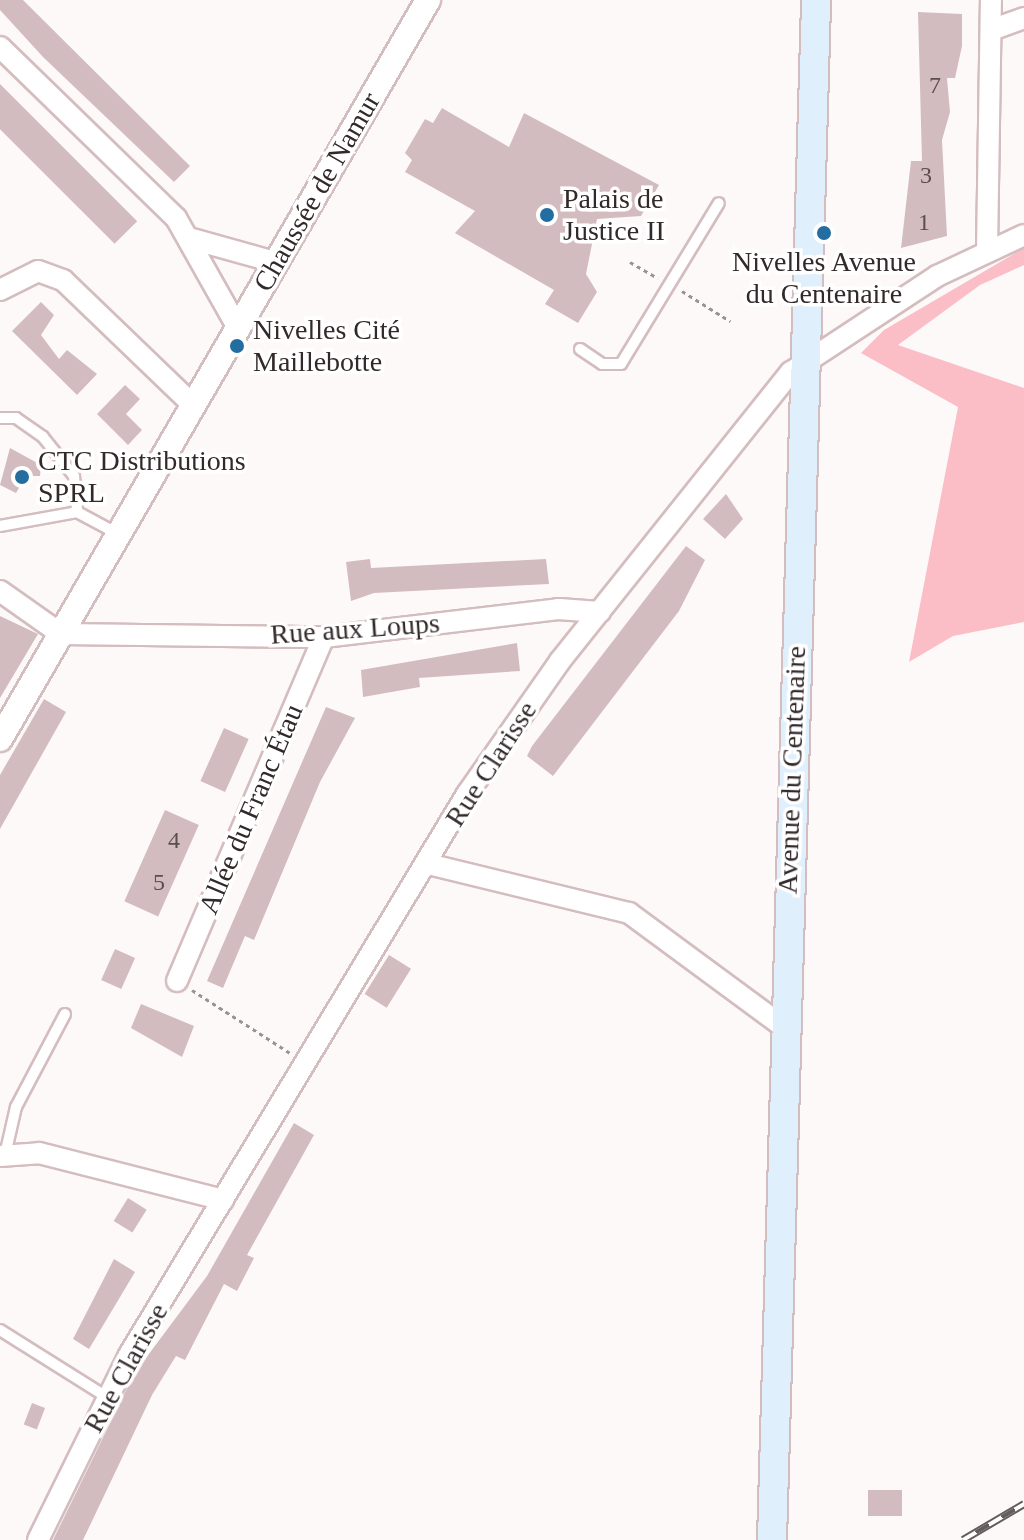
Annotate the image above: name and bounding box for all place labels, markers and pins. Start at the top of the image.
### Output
place label: Palais de Justice II [563,182,665,248]
marker: Palais de Justice II [538,206,556,224]
marker: Nivelles Avenue du Centenaire [815,224,833,242]
place label: Nivelles Avenue du Centenaire [731,245,917,311]
place label: Nivelles Cité Maillebotte [253,313,400,379]
marker: Nivelles Cité Maillebotte [228,337,246,355]
place label: CTC Distributions SPRL [38,444,246,510]
marker: CTC Distributions SPRL [13,468,31,486]

